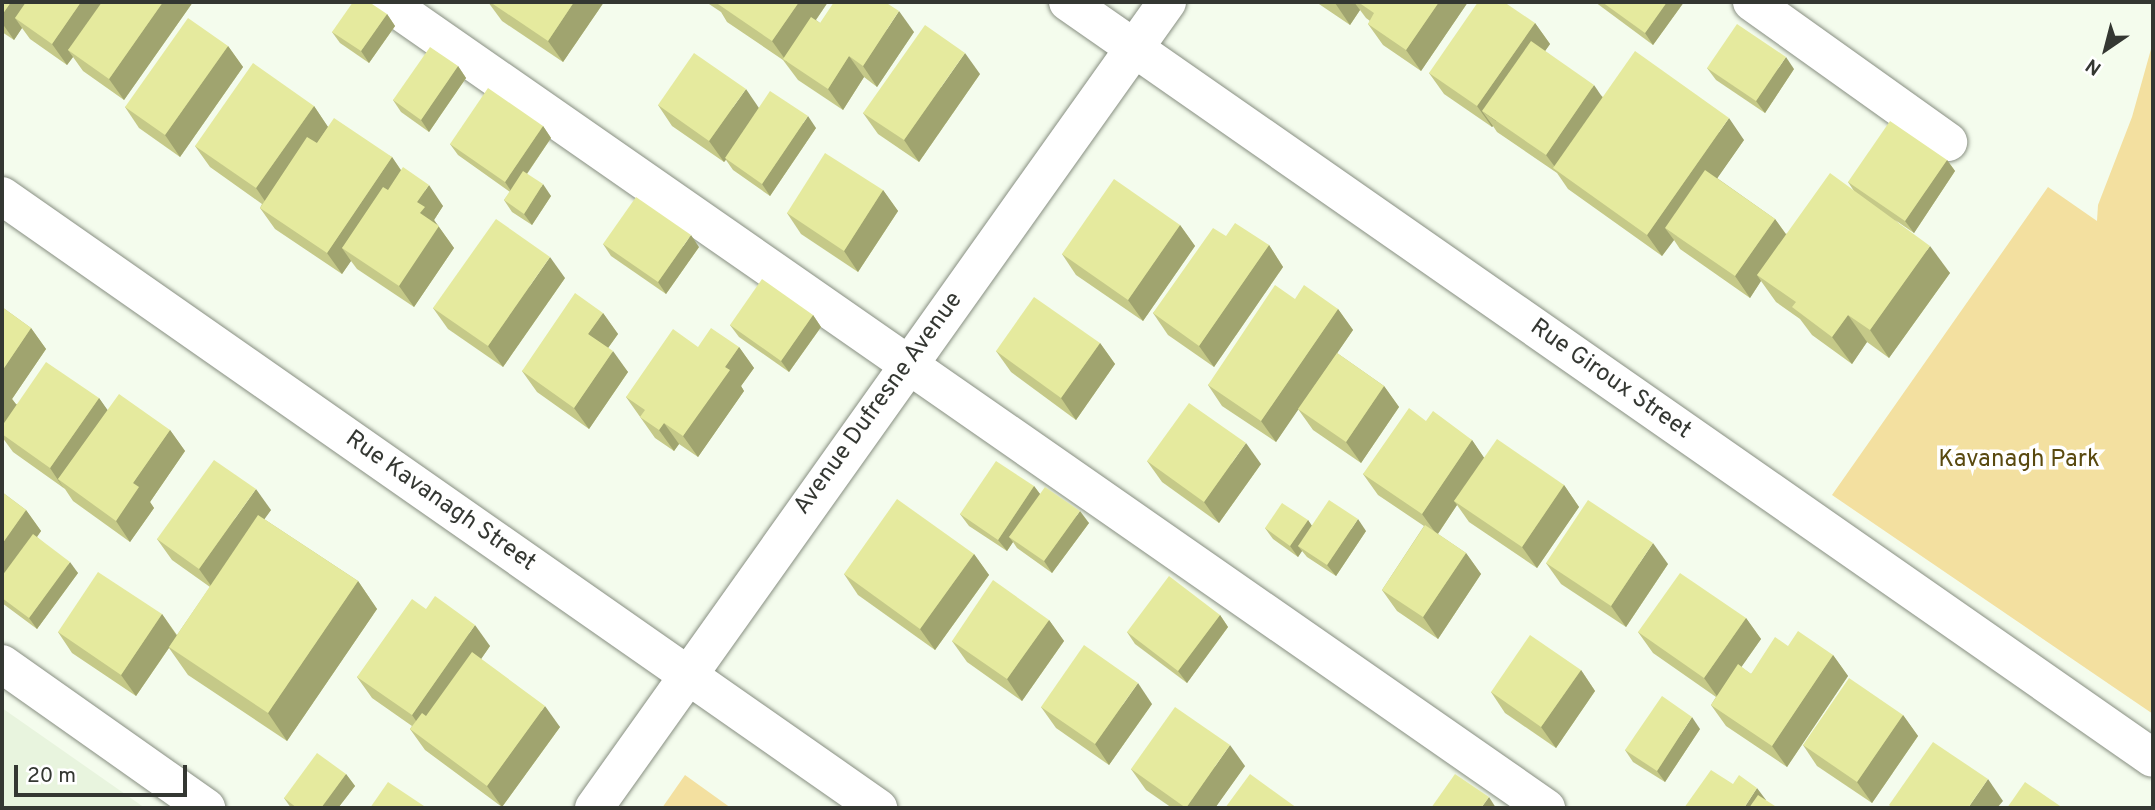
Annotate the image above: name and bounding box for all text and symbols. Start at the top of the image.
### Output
north arrow [2071,14,2141,84]
text: N [2081,52,2106,80]
street label: Avenue Dufresne Avenue [788,287,970,521]
street label: Rue Giroux Street [1524,314,1696,446]
street label: Rue Kavanagh Street [339,425,541,579]
park label: Kavanagh Park [1938,447,2100,475]
scale bar [18,750,191,794]
text: 20 m [27,763,76,790]

